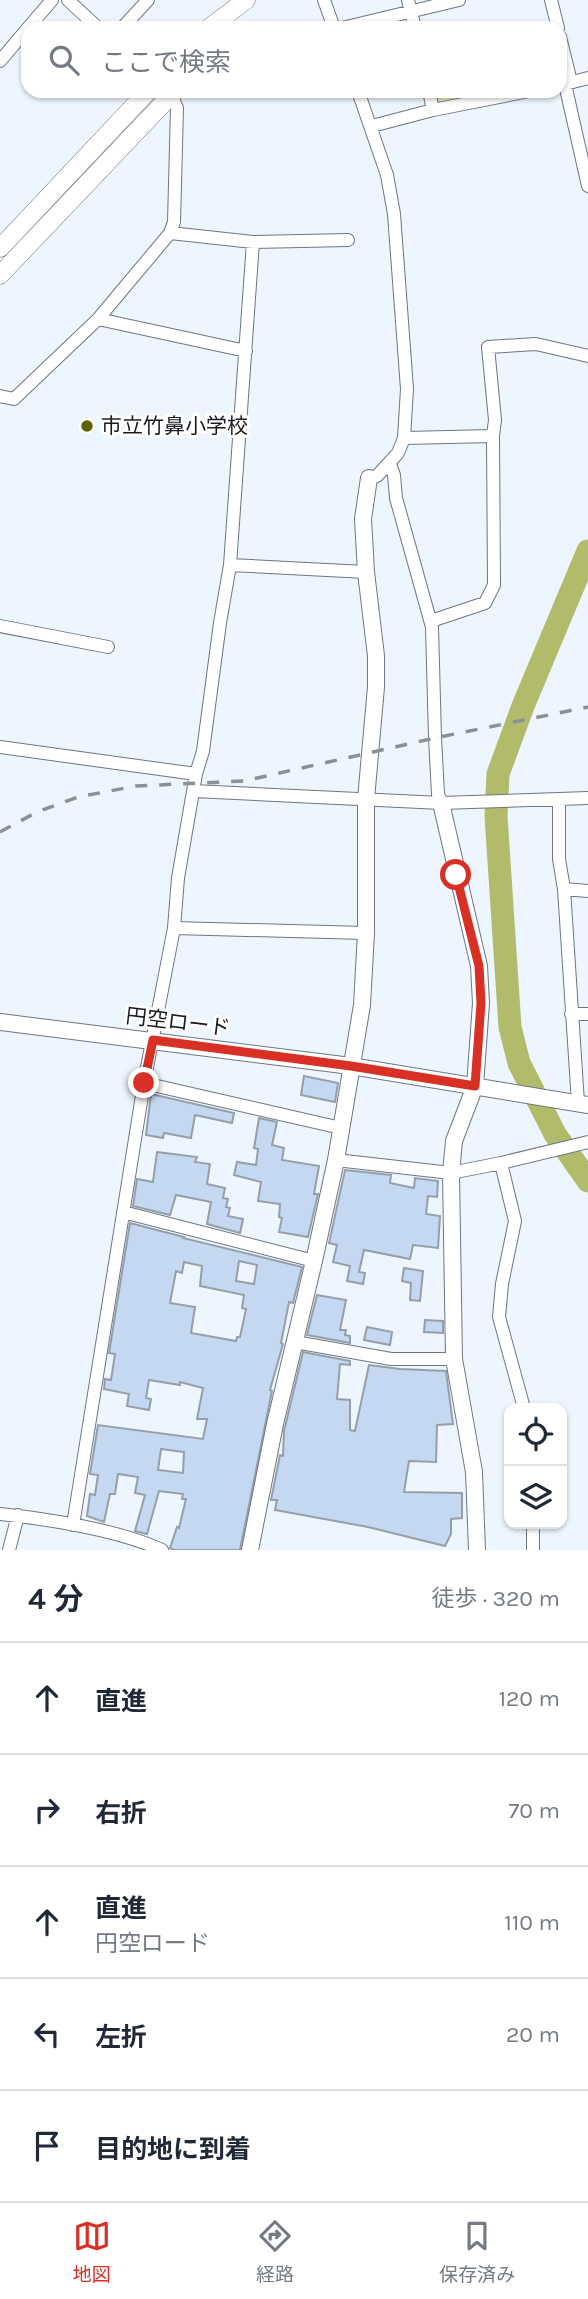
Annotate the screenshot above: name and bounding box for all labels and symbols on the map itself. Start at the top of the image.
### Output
place label: 市立竹鼻小学校 [101,414,248,438]
marker: 市立竹鼻小学校 [79,418,95,434]
route start [440,859,471,890]
street label: 円空ロード [124,1004,232,1040]
route end [128,1067,159,1098]

